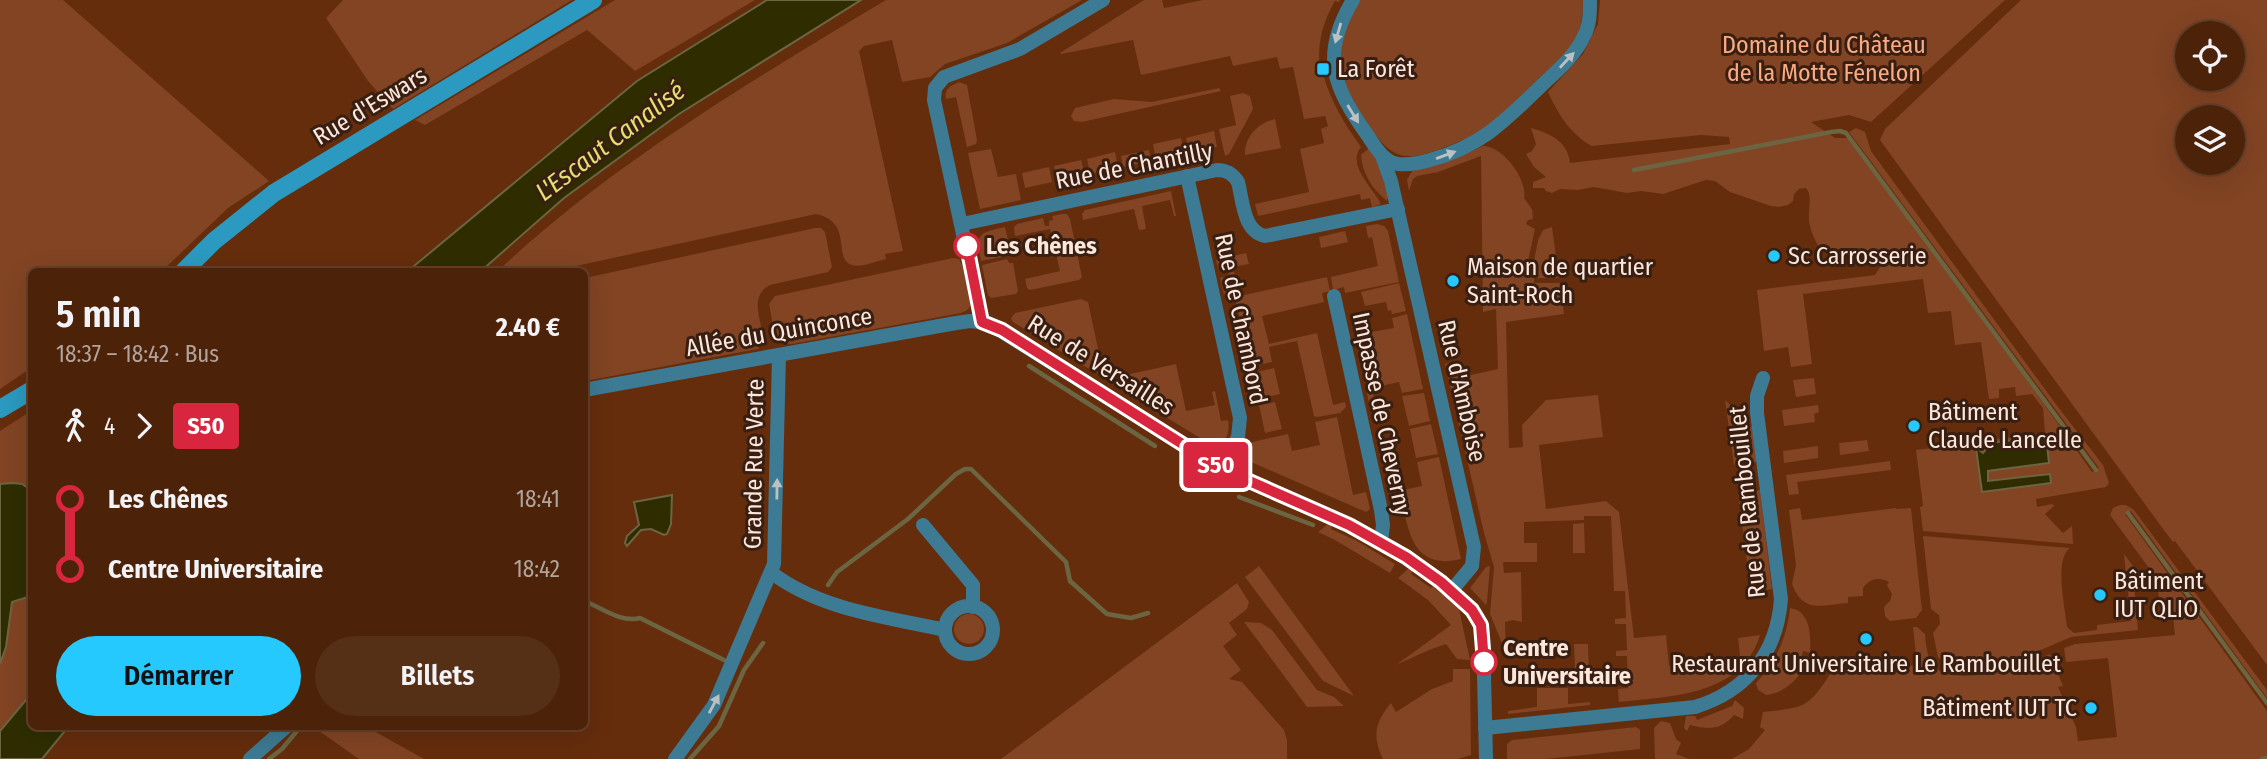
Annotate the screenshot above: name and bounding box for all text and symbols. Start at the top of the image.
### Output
map controls [2175,21,2245,175]
button: locate [2175,21,2245,91]
one-way arrow [1332,22,1342,43]
park label: Domaine du Château de la Motte Fénelon [1722,31,1926,87]
one-way arrow [1558,52,1574,69]
place label: La Forêt [1337,55,1415,83]
street label: Rue d'Eswars [308,61,432,151]
marker: La Forêt [1315,61,1331,77]
water label: L'Escaut Canalisé [529,75,691,208]
one-way arrow [1346,104,1359,124]
button: layers [2175,105,2245,175]
street label: Rue de Chantilly [1053,137,1215,195]
one-way arrow [1435,149,1456,160]
street label: Rue de Chambord [1209,231,1273,407]
place label: Les Chênes [986,232,1097,260]
marker: Les Chênes [954,233,980,259]
place label: Sc Carrosserie [1788,242,1927,270]
marker: Sc Carrosserie [1766,248,1782,264]
place label: Maison de quartier Saint-Roch [1467,253,1654,309]
marker: Maison de quartier Saint-Roch [1445,273,1461,289]
text: 5 min [56,291,141,337]
street label: Allée du Quinconce [684,302,874,362]
street label: Rue de Versailles [1023,309,1179,421]
street label: Impasse de Cheverny [1347,310,1417,519]
text: 2.40 € [496,312,560,343]
street label: Rue d'Amboise [1432,317,1492,465]
text: 18:37 – 18:42 · Bus [56,340,219,368]
street label: Grande Rue Verte [739,379,769,549]
place label: Bâtiment Claude Lancelle [1928,398,2082,454]
street label: Rue de Rambouillet [1723,405,1771,599]
icon: walk [56,407,94,445]
icon: forward [125,407,163,445]
text: 4 [104,412,115,440]
text: S50 [187,412,225,440]
marker: Bâtiment Claude Lancelle [1906,418,1922,434]
line badge: S50 [1176,442,1256,488]
text: S50 [1197,451,1235,479]
one-way arrow [771,477,782,499]
text: Les Chênes [108,484,228,515]
text: 18:41 [516,485,560,513]
text: Centre Universitaire [108,554,323,585]
text: 18:42 [514,555,560,583]
place label: Bâtiment IUT QLIO [2114,567,2204,623]
marker: Bâtiment IUT QLIO [2092,587,2108,603]
marker: Restaurant Universitaire Le Rambouillet [1858,631,1874,647]
place label: Centre Universitaire [1503,634,1631,690]
button: Démarrer [56,636,301,716]
button: Billets [315,636,560,716]
marker: Centre Universitaire [1471,649,1497,675]
place label: Restaurant Universitaire Le Rambouillet [1671,650,2061,678]
one-way arrow [708,693,720,713]
place label: Bâtiment IUT TC [1922,694,2077,722]
marker: Bâtiment IUT TC [2083,700,2099,716]

